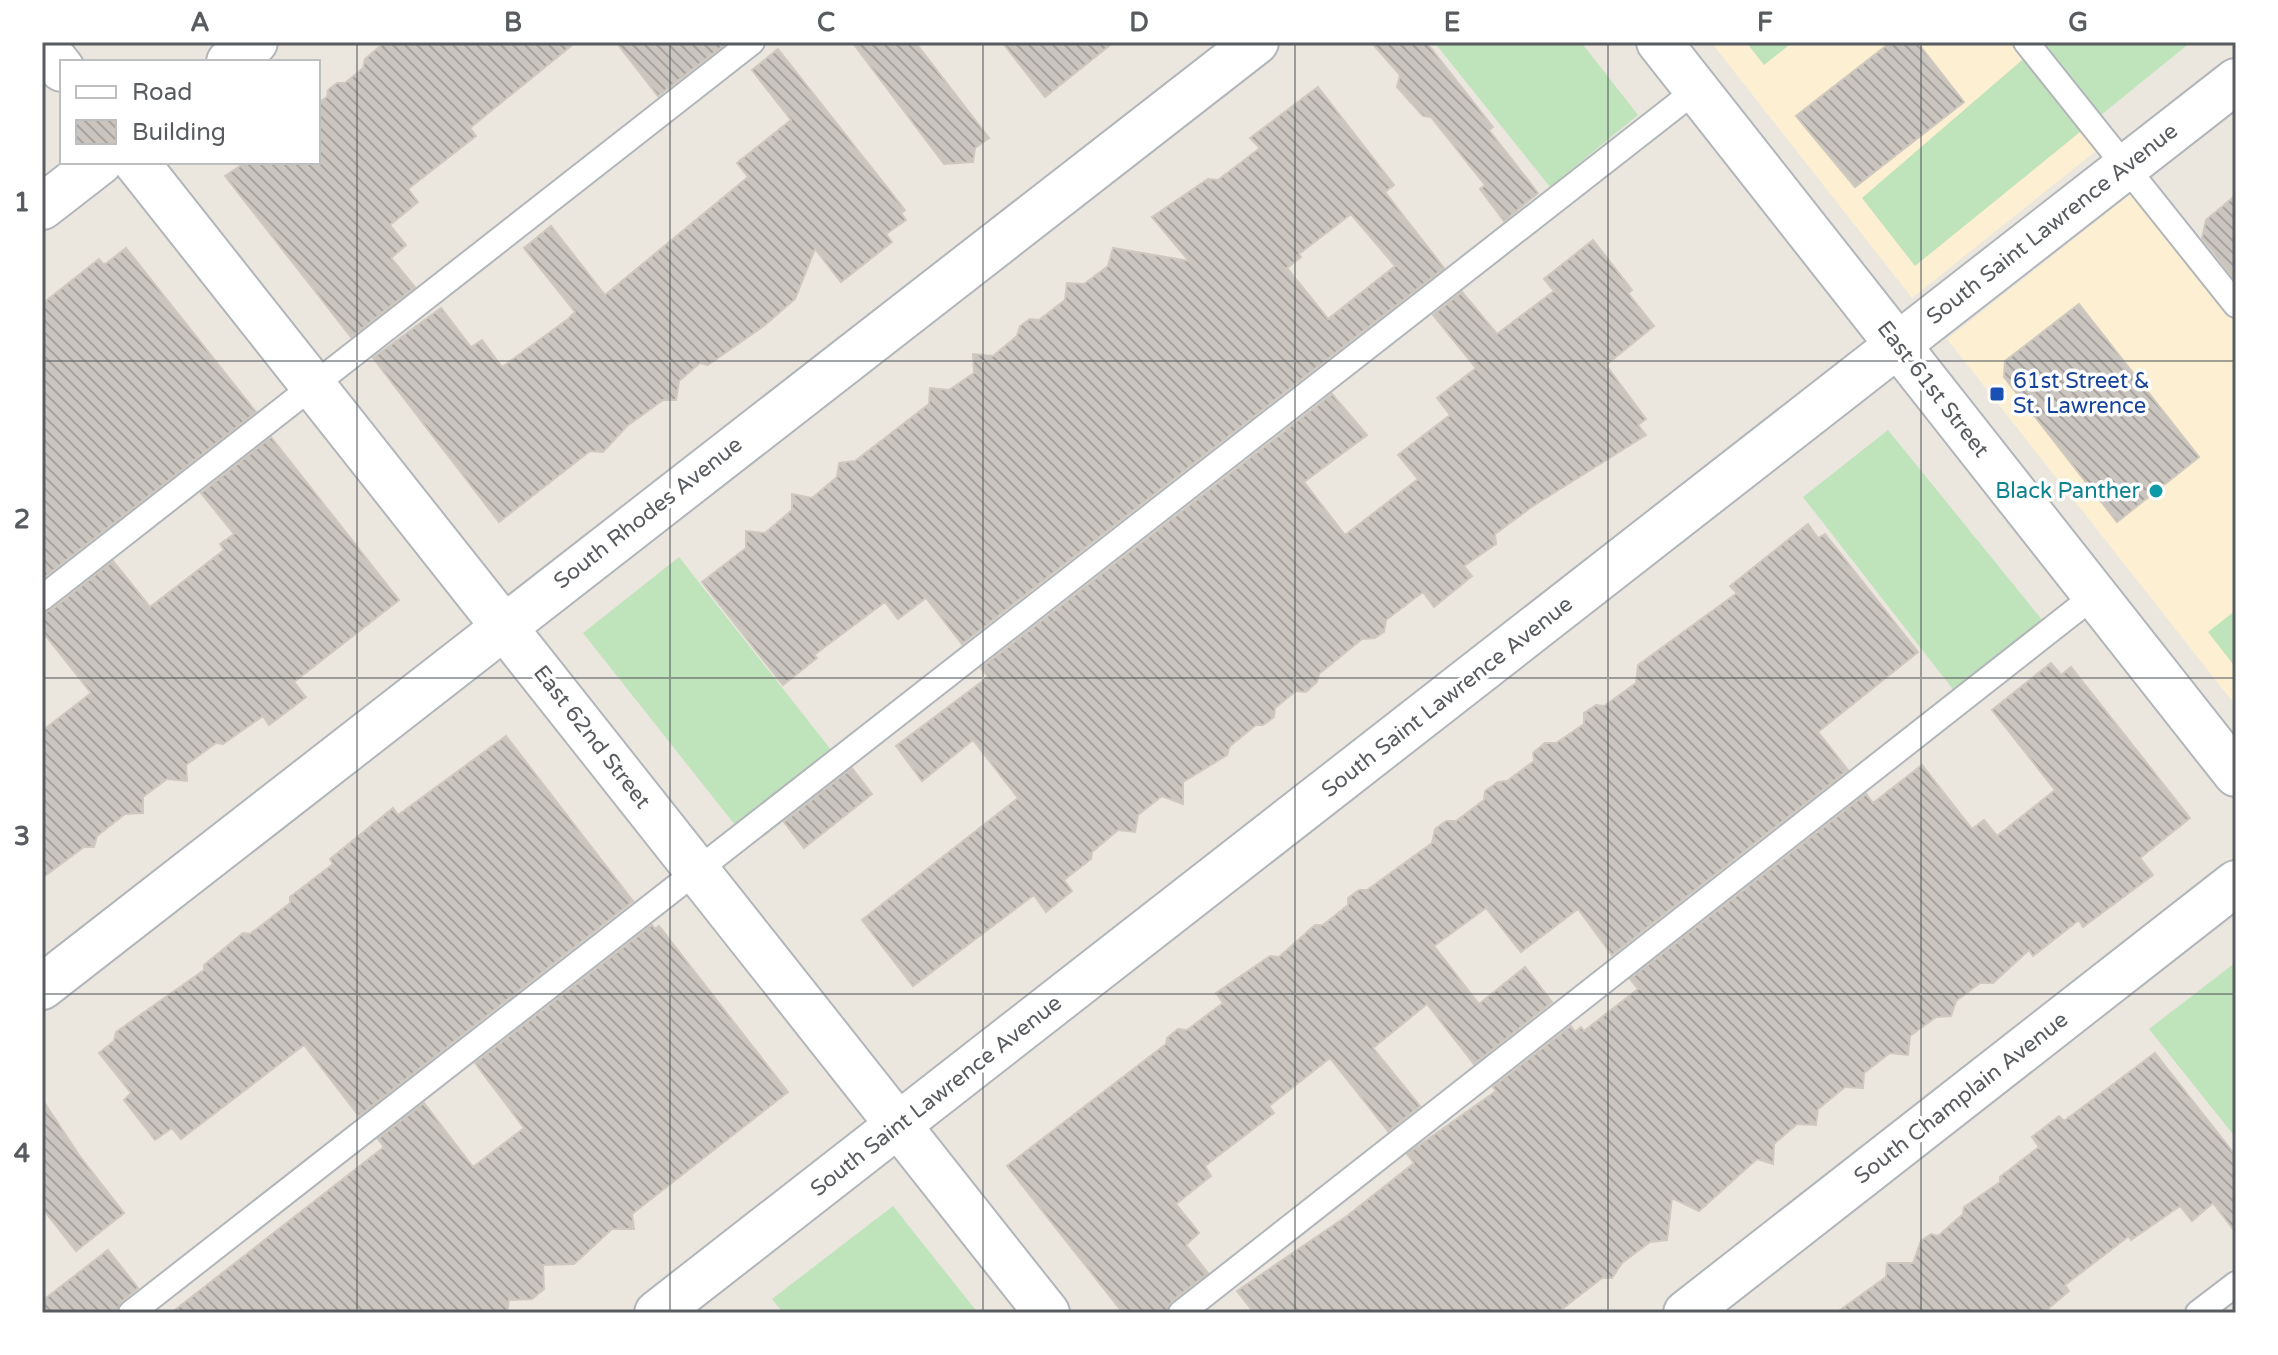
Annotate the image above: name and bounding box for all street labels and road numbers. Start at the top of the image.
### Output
street label: South Saint Lawrence Avenue [1921,118,2183,330]
street label: East 61st Street [1872,316,1994,462]
street label: South Rhodes Avenue [549,431,747,595]
street label: South Saint Lawrence Avenue [1316,591,1578,803]
street label: East 62nd Street [528,660,656,814]
street label: South Saint Lawrence Avenue [805,990,1067,1202]
street label: South Champlain Avenue [1849,1006,2073,1190]

